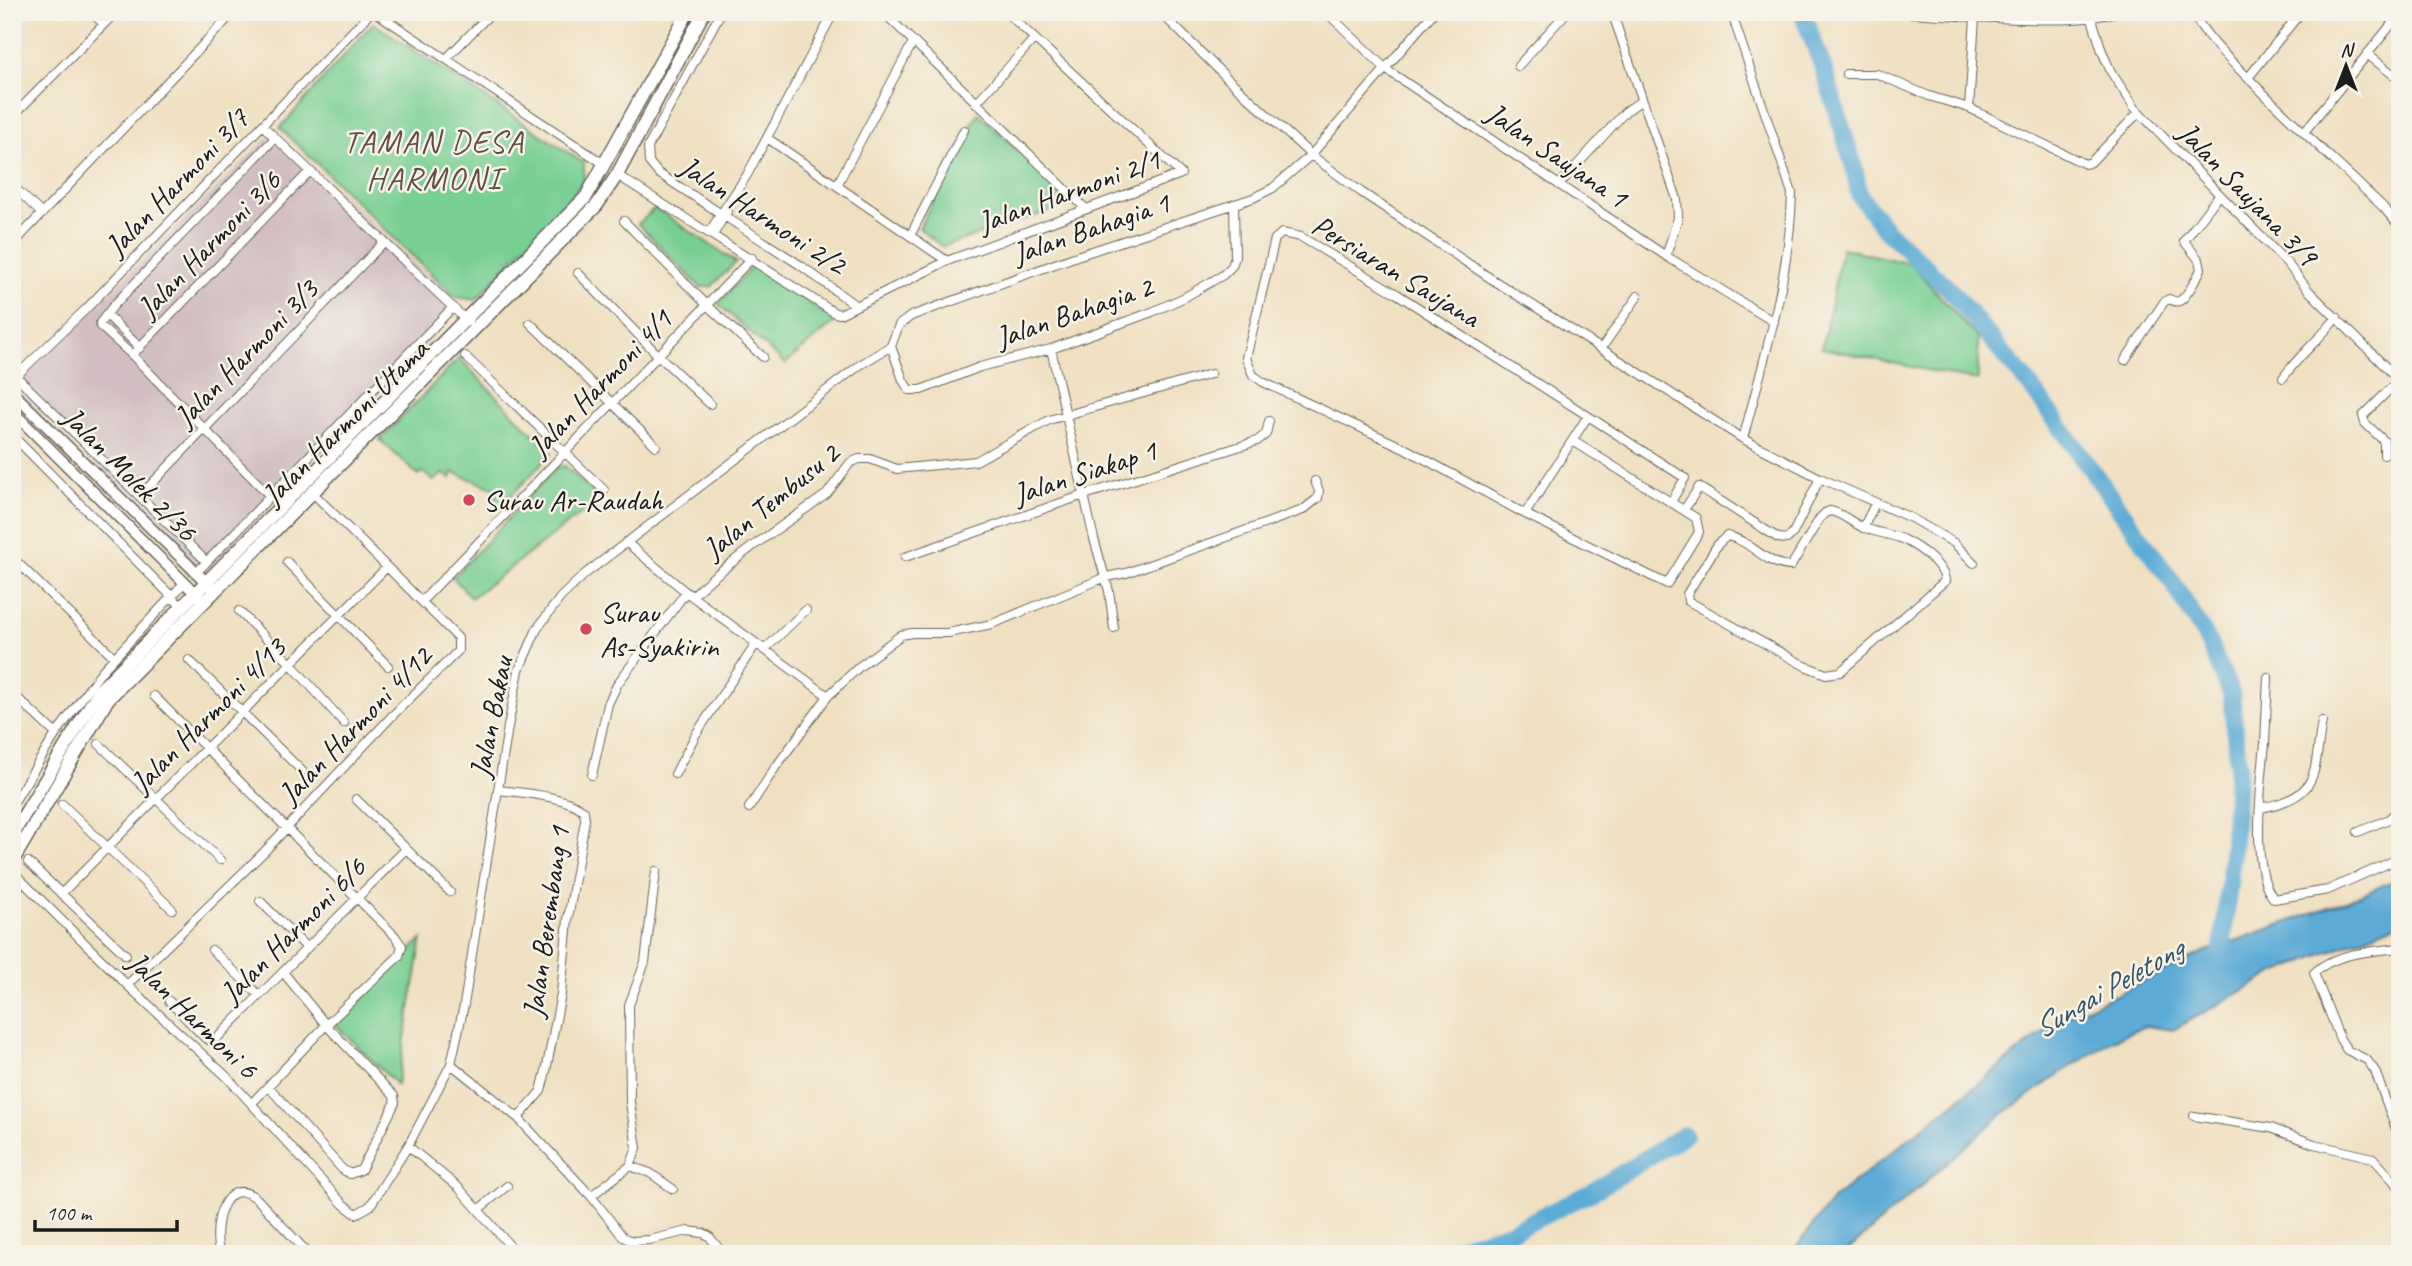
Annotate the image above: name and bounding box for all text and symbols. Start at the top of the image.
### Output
north arrow [2310,32,2380,102]
text: N [2340,38,2355,62]
street label: Jalan Saujana 1 [1477,93,1636,217]
street label: Jalan Harmoni 3/7 [96,99,258,265]
street label: Jalan Saujana 3/9 [2168,112,2328,276]
district label: TAMAN DESA HARMONI [343,121,525,199]
street label: Jalan Harmoni 2/1 [971,140,1167,242]
street label: Jalan Harmoni 2/2 [671,146,856,284]
street label: Jalan Harmoni 3/6 [128,161,290,327]
street label: Jalan Bahagia 1 [1006,183,1176,273]
street label: Persiaran Saujana [1305,206,1489,337]
street label: Jalan Bahagia 2 [989,267,1160,357]
street label: Jalan Harmoni 3/3 [165,269,328,436]
street label: Jalan Harmoni 4/1 [519,300,681,466]
street label: Jalan Harmoni Utama [252,329,438,515]
street label: Jalan Molek 2/36 [53,397,207,551]
street label: Jalan Siakap 1 [1007,431,1163,514]
street label: Jalan Tembusu 2 [694,433,849,569]
place label: Surau Ar-Raudah [483,481,664,519]
marker: Surau Ar-Raudah [461,492,477,508]
place label: Surau As-Syakirin [600,593,720,665]
marker: Surau As-Syakirin [578,621,594,637]
street label: Jalan Harmoni 4/13 [121,627,296,802]
street label: Jalan Harmoni 4/12 [269,636,441,813]
street label: Jalan Bakau [460,651,522,783]
street label: Jalan Berembang 1 [514,823,578,1022]
street label: Jalan Harmoni 6/6 [211,848,375,1012]
water label: Sungai Peletong [2025,926,2195,1048]
street label: Jalan Harmoni 6 [118,942,268,1088]
scale bar [35,1189,177,1233]
text: 100 m [46,1200,93,1226]

